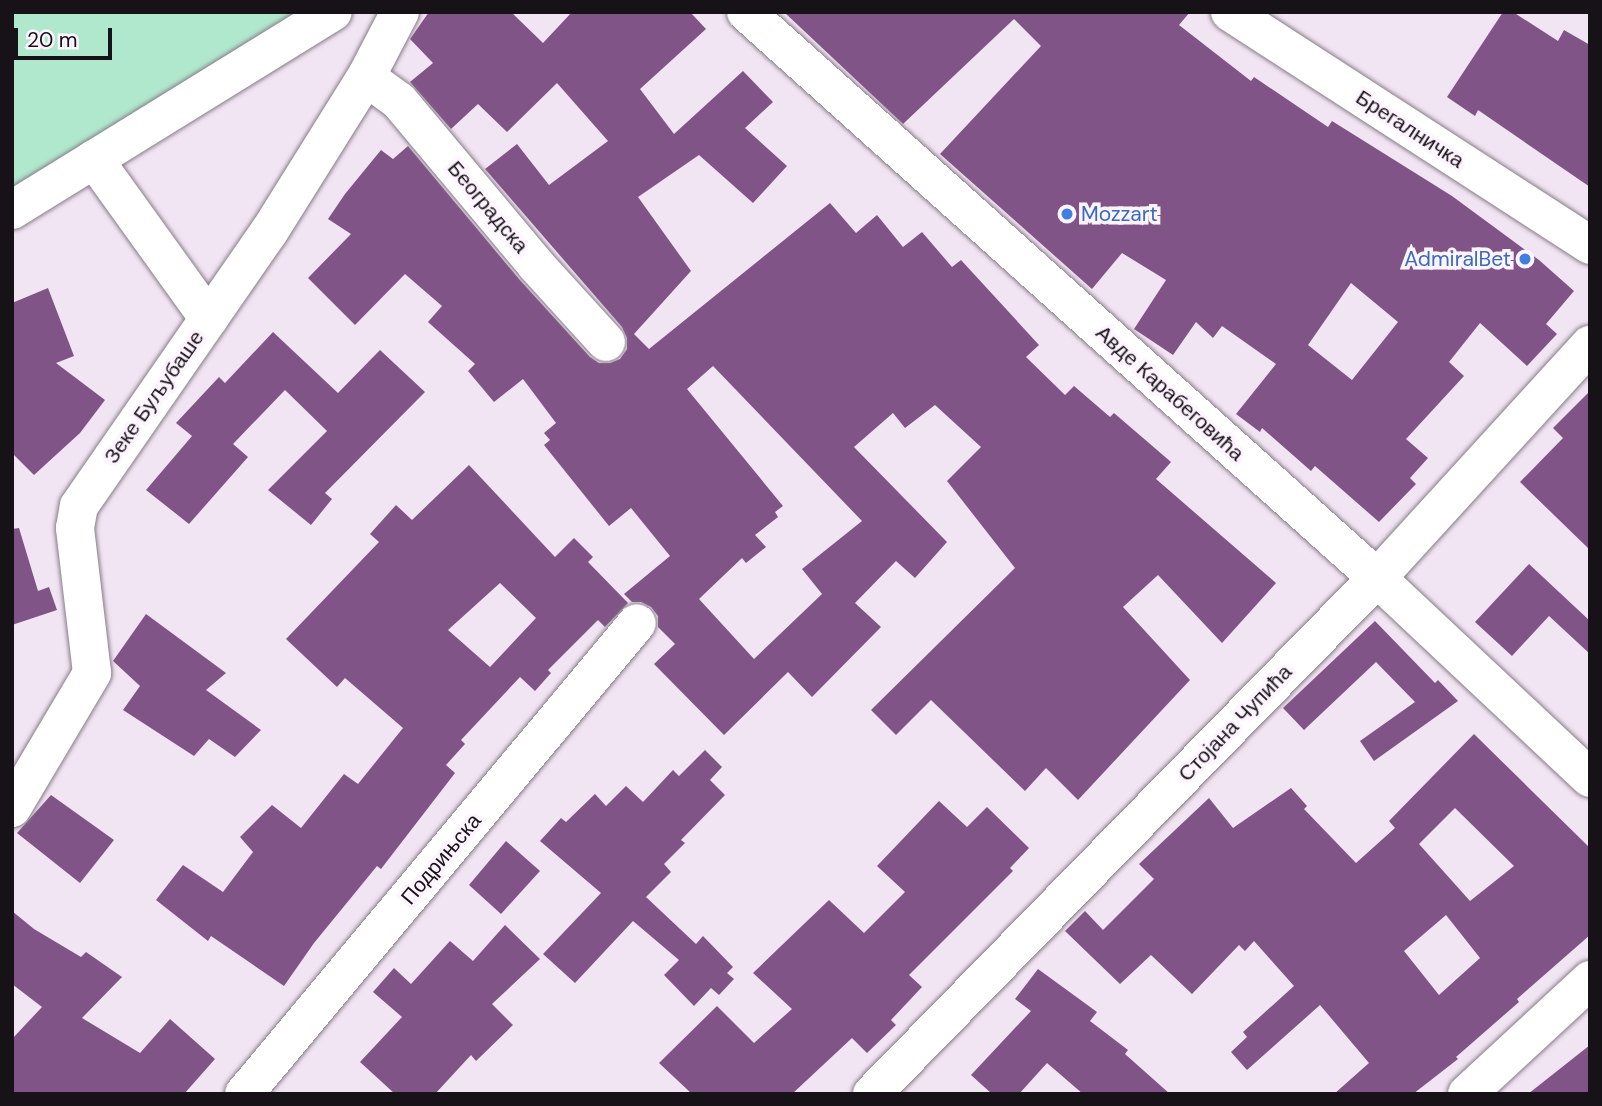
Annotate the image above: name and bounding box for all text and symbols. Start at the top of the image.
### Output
scale bar [18,14,116,58]
text: 20 m [27,26,78,54]
street label: Брегалничка [1351,85,1469,173]
street label: Београдска [442,156,534,258]
place label: Mozzart [1081,201,1158,227]
marker: Mozzart [1059,206,1075,222]
place label: AdmiralBet [1404,246,1511,272]
marker: AdmiralBet [1517,251,1533,267]
street label: Авде Карабеговића [1091,320,1249,466]
street label: Зеке Буљубаше [99,326,209,468]
street label: Стојана Чупића [1173,659,1297,787]
street label: Подрињска [396,808,486,910]

